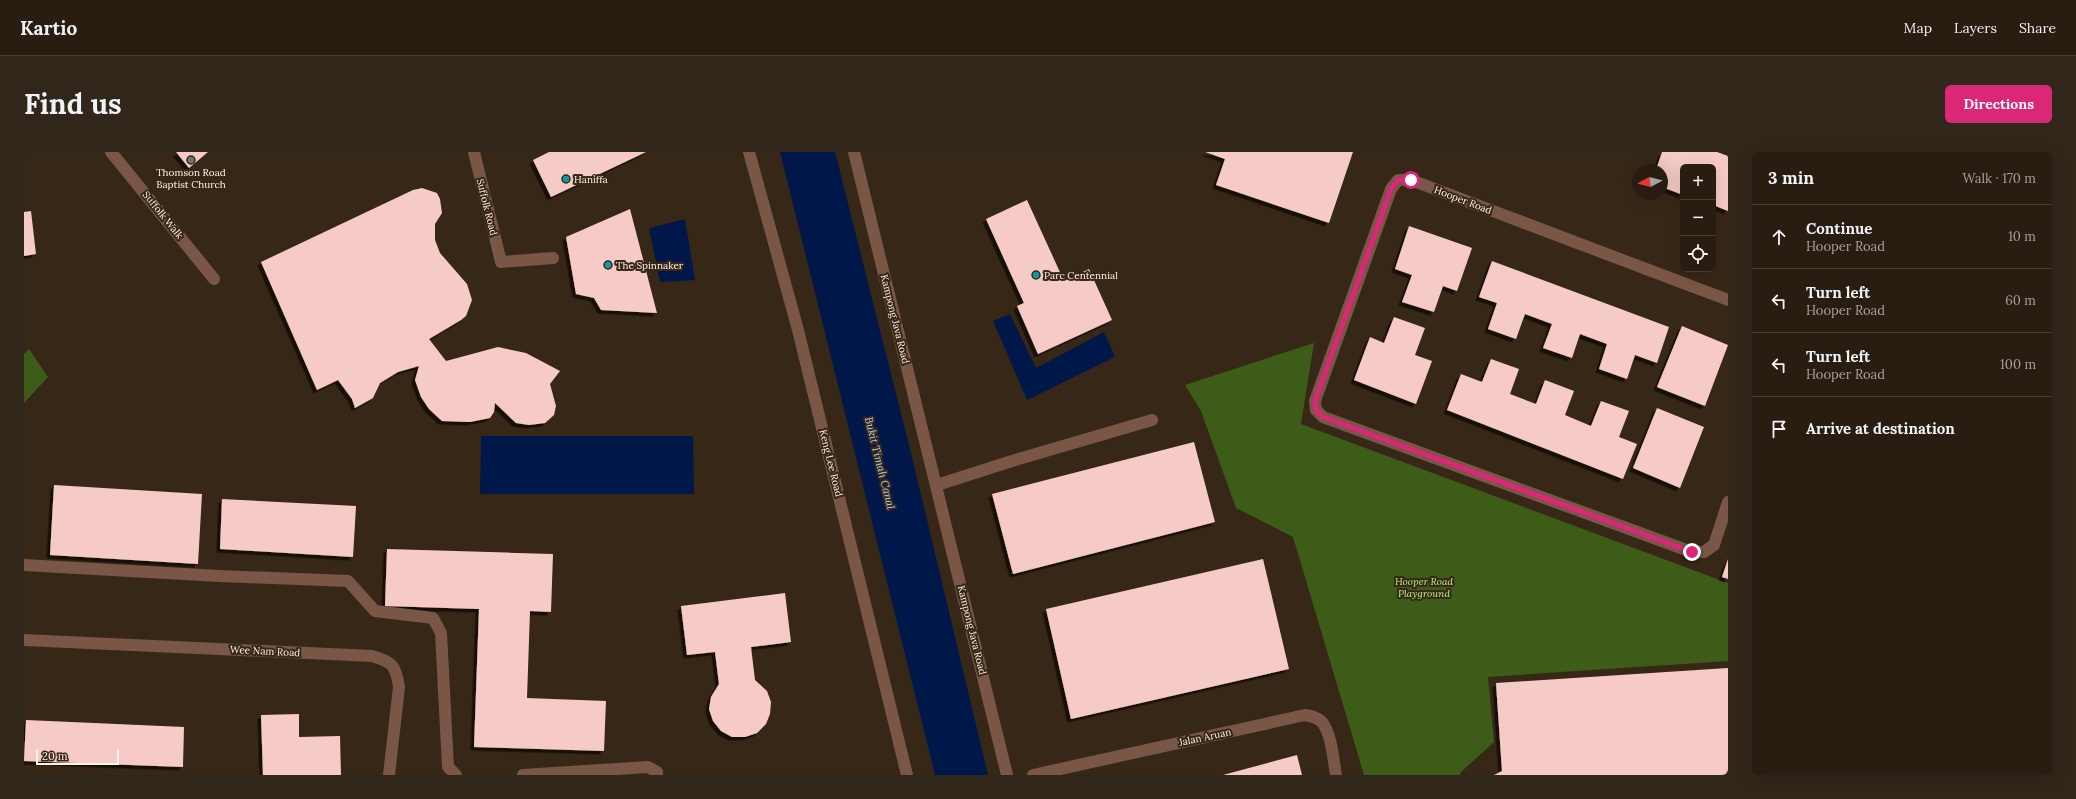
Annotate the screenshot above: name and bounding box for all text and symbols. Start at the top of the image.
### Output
text: Kartio [20,16,77,40]
text: Map [1904,19,1932,37]
text: Layers [1954,19,1997,37]
text: Share [2019,19,2056,37]
button: Directions [1945,85,2052,123]
text: Find us [24,86,122,122]
marker: Thomson Road Baptist Church [186,155,196,165]
north arrow [1632,164,1668,200]
map controls [1680,164,1716,272]
button: + [1680,164,1716,200]
place label: Thomson Road Baptist Church [156,166,226,191]
text: 3 min [1768,167,1814,189]
text: Walk · 170 m [1962,170,2036,187]
route start [1402,171,1420,189]
place label: Haniffa [574,173,608,186]
marker: Haniffa [561,174,571,184]
street label: Suffolk Road [474,177,500,237]
street label: Hooper Road [1432,183,1494,217]
street label: Suffolk Walk [140,188,187,242]
button: − [1680,200,1716,236]
text: Continue [1806,219,1872,238]
icon: ahead [1768,226,1790,248]
text: 10 m [2008,228,2036,245]
button: locate [1680,236,1716,272]
text: Hooper Road [1806,238,1885,255]
place label: The Spinnaker [616,259,684,272]
marker: The Spinnaker [603,260,613,270]
place label: Parc Centennial [1044,269,1118,282]
marker: Parc Centennial [1031,270,1041,280]
street label: Kampong Java Road [878,273,912,365]
text: Turn left [1806,283,1870,302]
icon: left [1768,290,1790,312]
text: 60 m [2005,292,2036,309]
text: Hooper Road [1806,302,1885,319]
text: Turn left [1806,347,1870,366]
icon: left [1768,354,1790,376]
text: 100 m [2000,356,2036,373]
text: Hooper Road [1806,366,1885,383]
water label: Bukit Timah Canal [862,415,898,511]
icon: arrive [1768,418,1790,440]
text: Arrive at destination [1806,419,1955,438]
street label: Keng Lee Road [816,428,846,498]
route end [1683,543,1701,561]
park label: Hooper Road Playground [1395,575,1453,600]
street label: Kampong Java Road [955,584,989,676]
street label: Wee Nam Road [229,643,301,659]
street label: Jalan Aruan [1177,725,1232,749]
scale bar [36,747,119,766]
text: 20 m [42,749,67,763]

